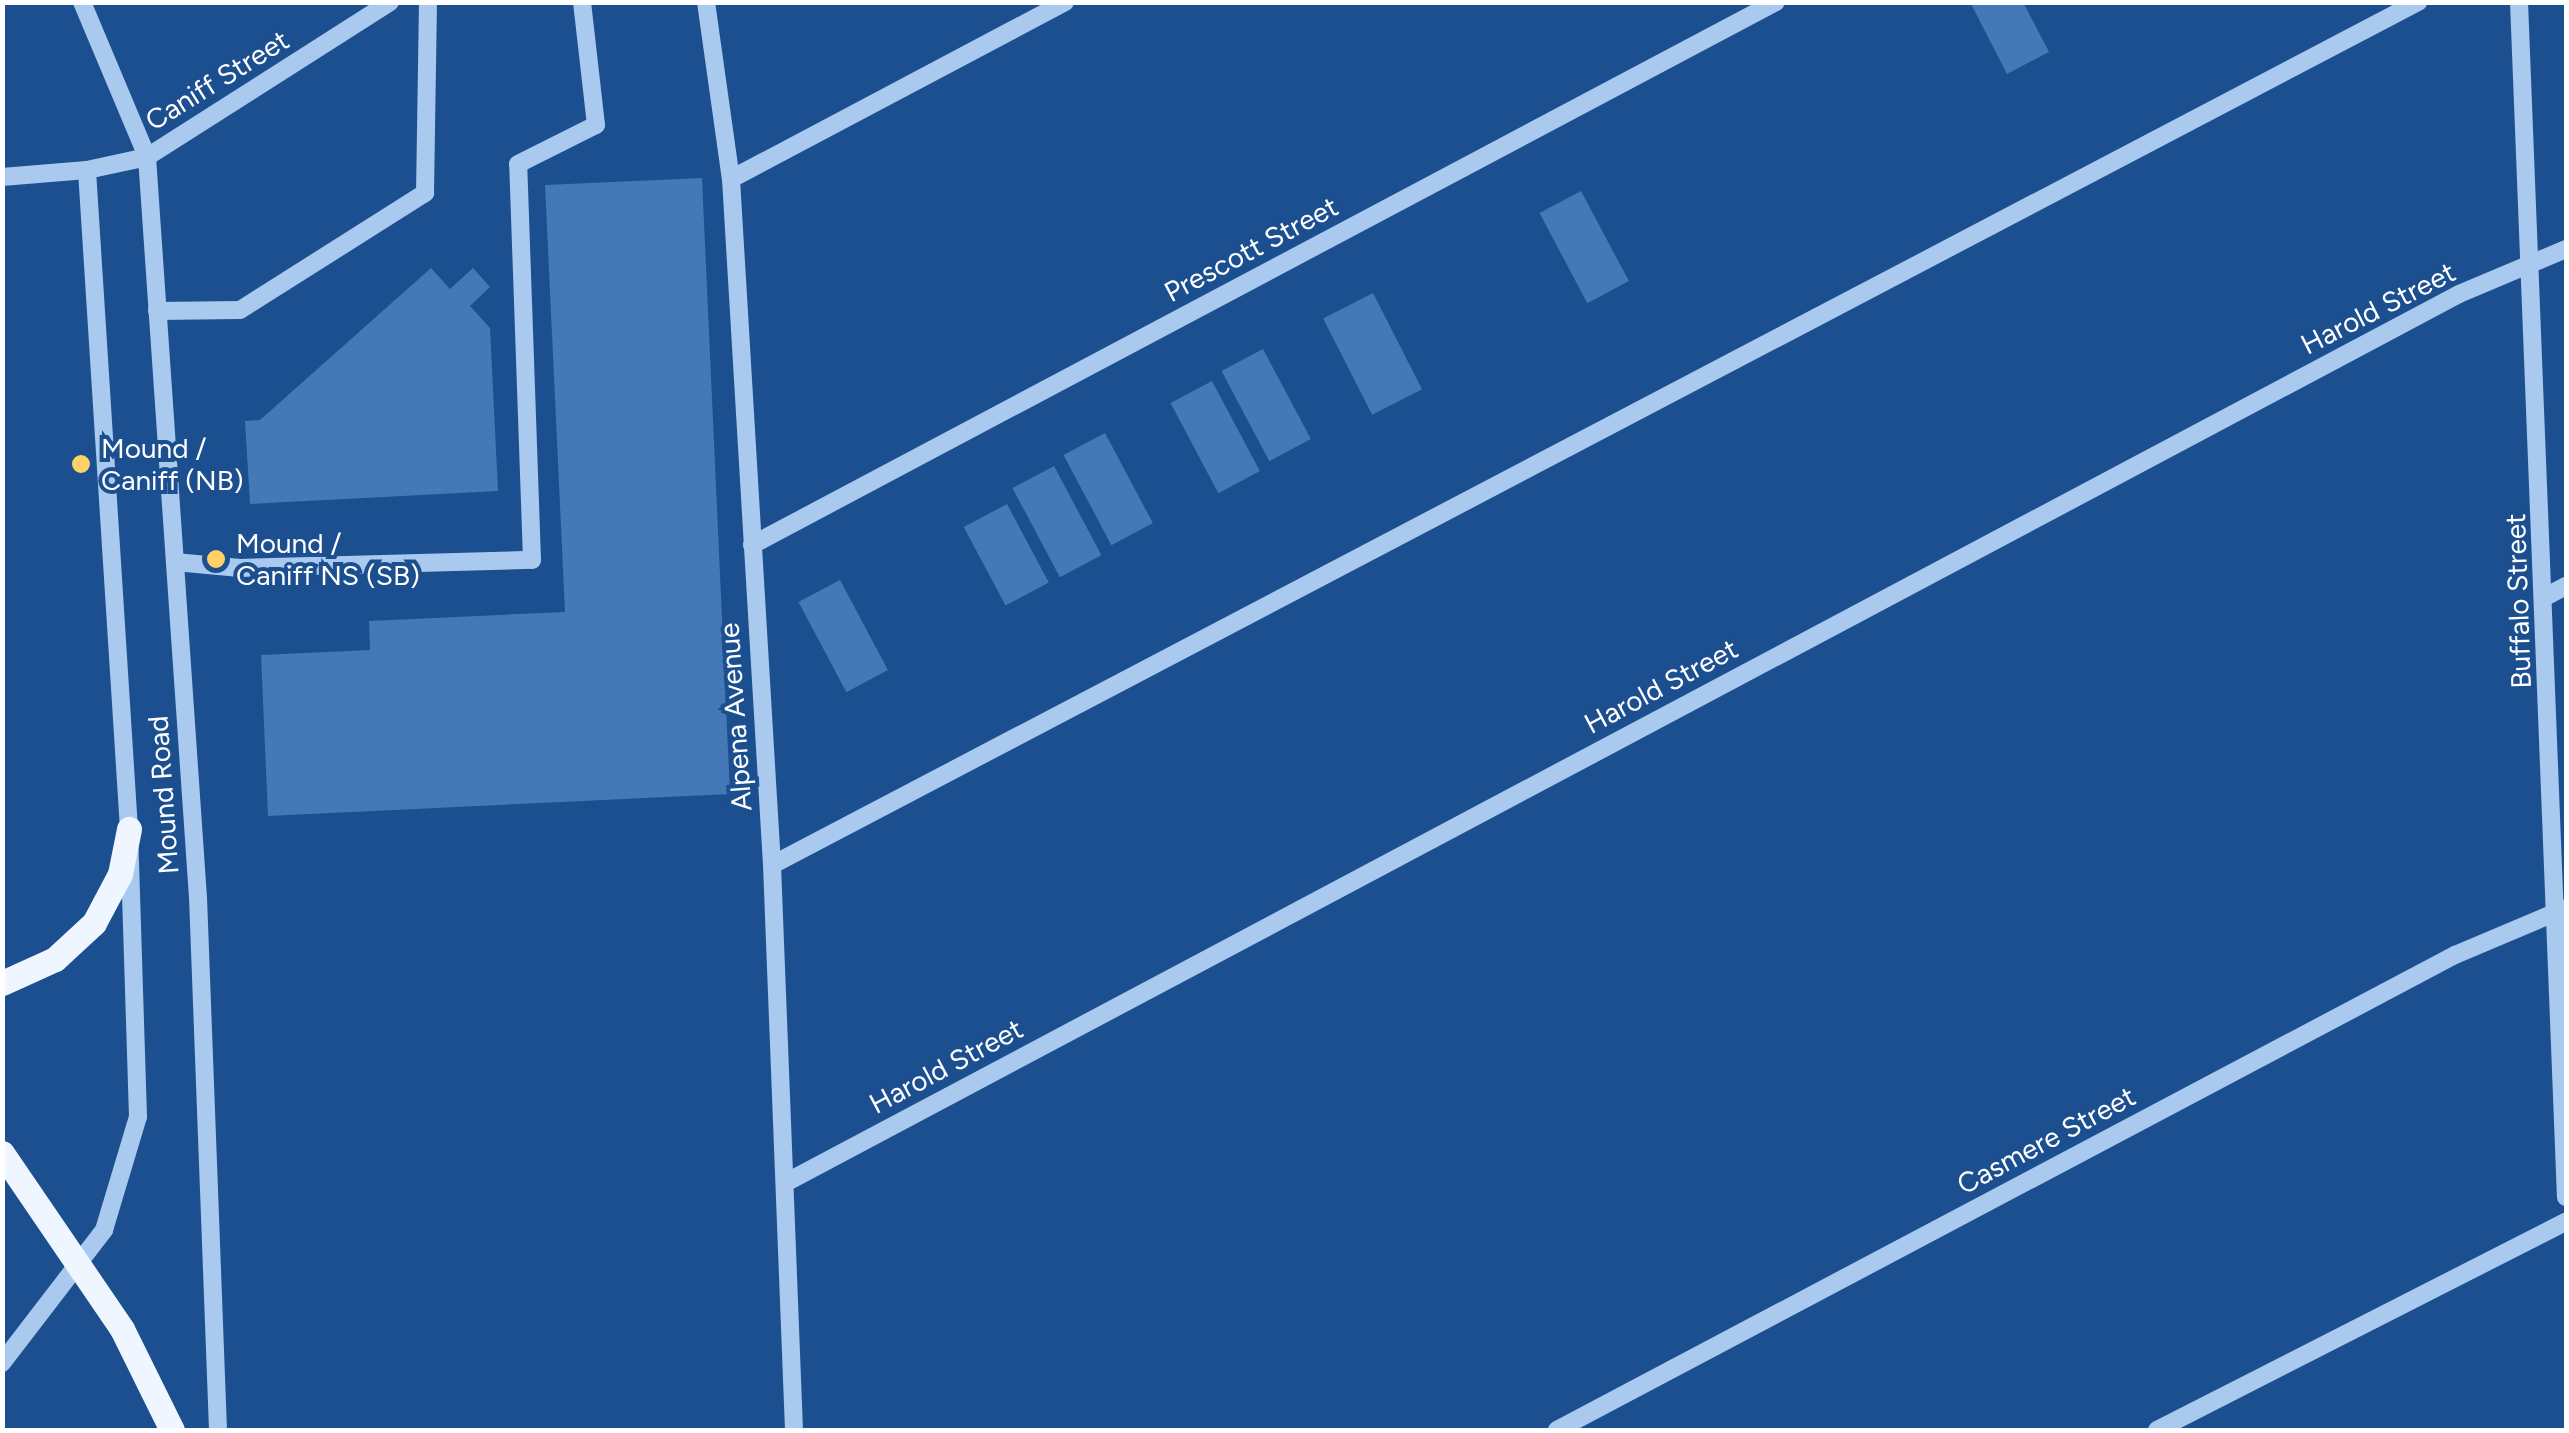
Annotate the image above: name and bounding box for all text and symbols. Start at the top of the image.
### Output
street label: Caniff Street [139,23,295,137]
street label: Prescott Street [1158,189,1344,309]
street label: Harold Street [2295,255,2461,361]
place label: Mound / Caniff (NB) [101,431,244,497]
marker: Mound / Caniff (NB) [70,453,92,475]
street label: Buffalo Street [2498,513,2538,689]
place label: Mound / Caniff NS (SB) [236,526,420,592]
marker: Mound / Caniff NS (SB) [205,548,227,570]
street label: Alpena Avenue [712,622,758,812]
street label: Harold Street [1579,632,1743,740]
street label: Mound Road [141,715,185,875]
street label: Harold Street [864,1012,1028,1120]
street label: Casmere Street [1951,1079,2141,1201]

